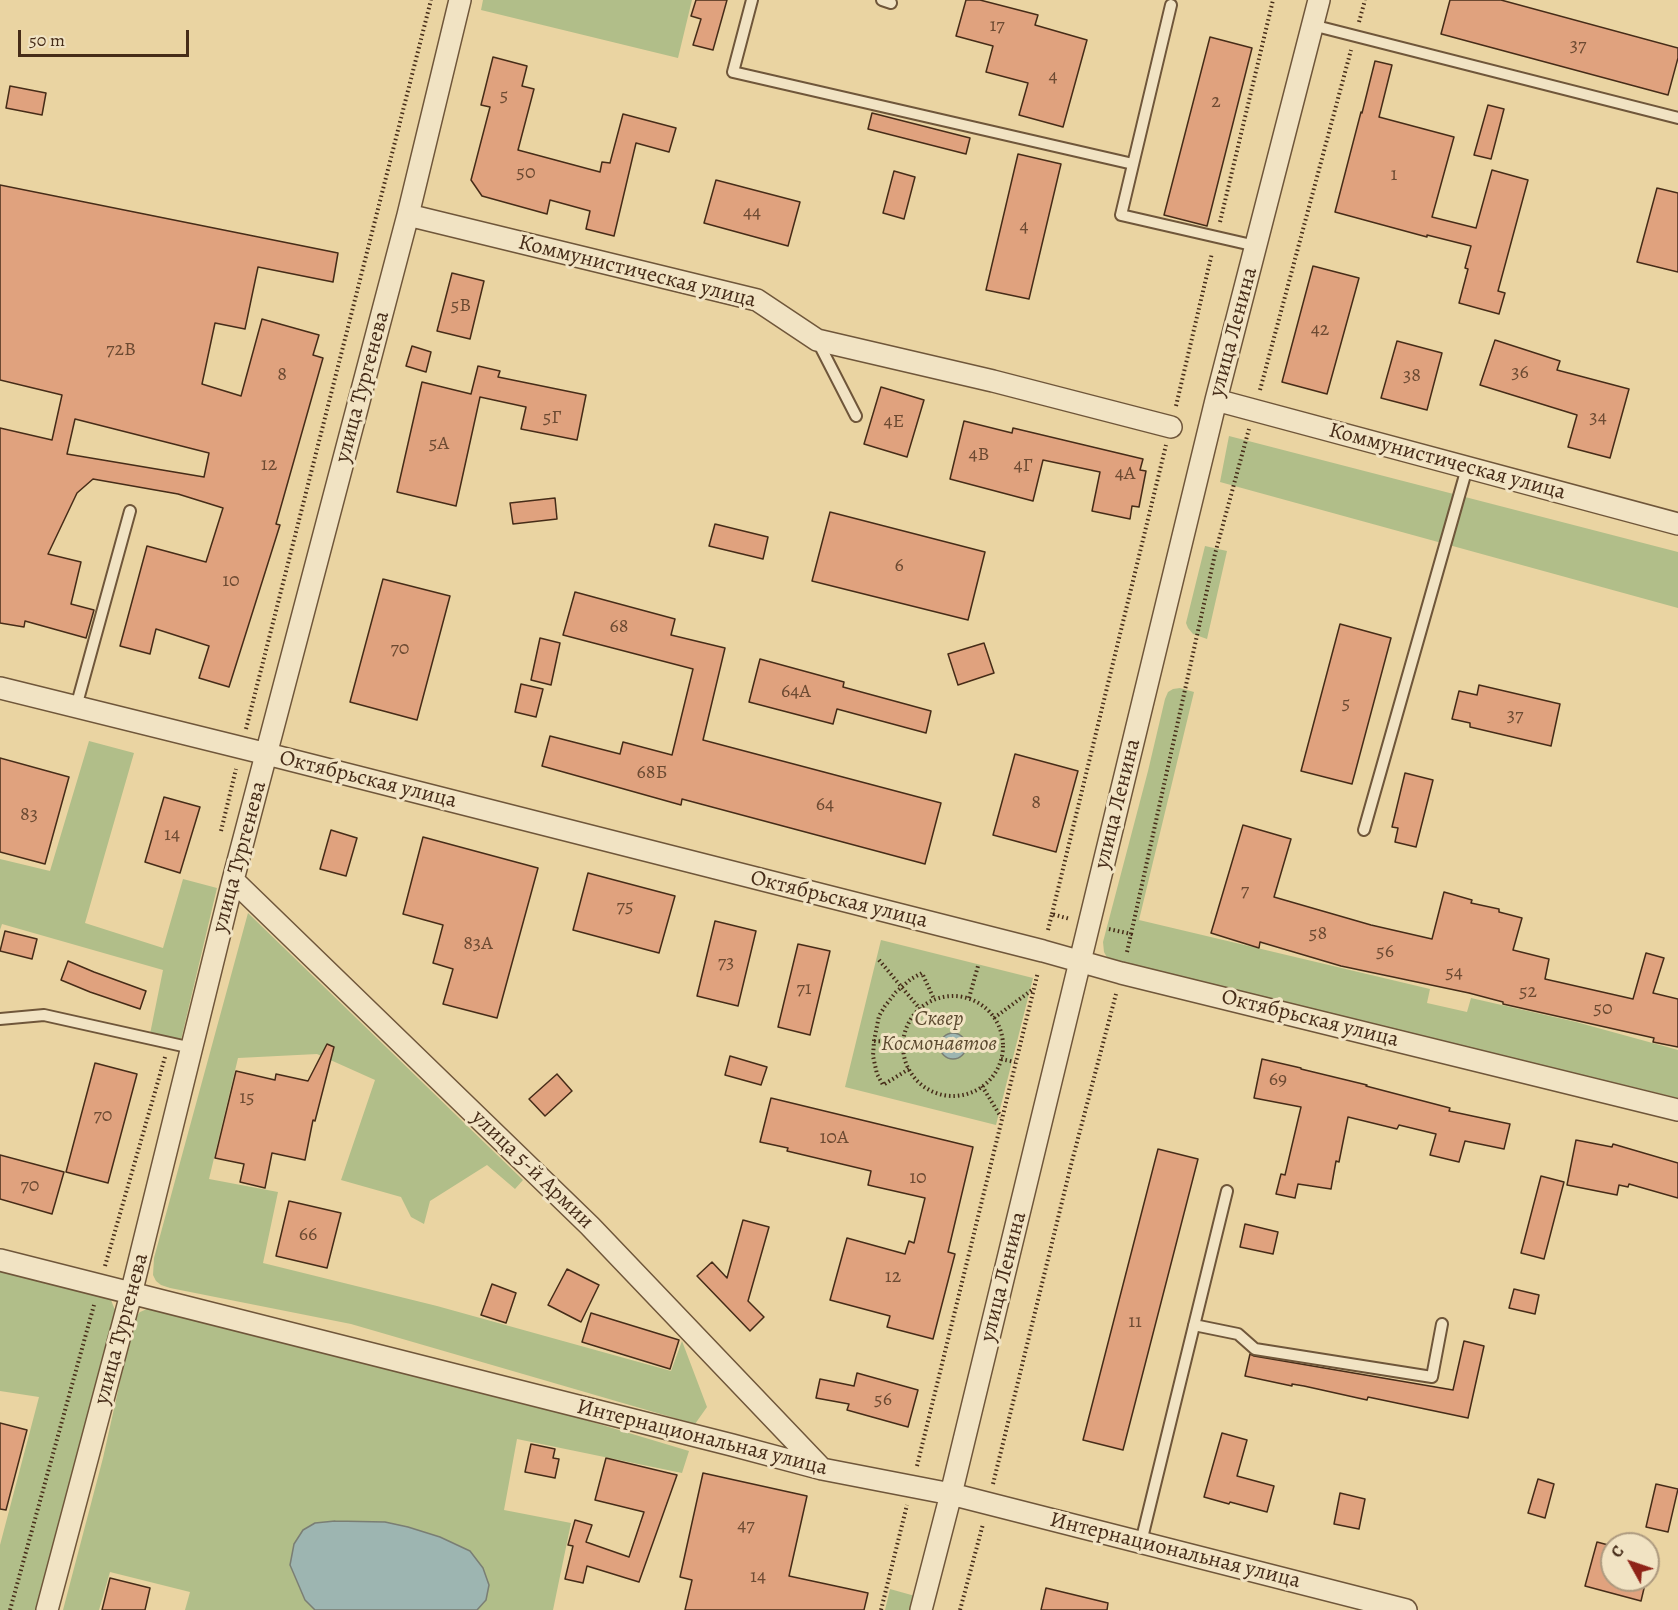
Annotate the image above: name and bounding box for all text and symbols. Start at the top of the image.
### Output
house number: 17 [989,14,1005,38]
scale bar [21,18,192,56]
text: 50 m [29,28,65,52]
house number: 37 [1570,34,1586,58]
house number: 4 [1048,65,1058,89]
house number: 5 [500,84,508,108]
house number: 2 [1211,90,1221,114]
house number: 50 [516,161,536,185]
house number: 1 [1391,163,1397,187]
house number: 44 [743,201,761,225]
house number: 4 [1019,215,1029,239]
street label: Коммунистическая улица [515,230,759,314]
street label: улица Ленина [1204,264,1264,400]
house number: 5В [451,294,471,318]
street label: улица Тургенева [330,308,396,466]
house number: 42 [1311,318,1329,342]
house number: 72В [106,338,136,362]
house number: 36 [1511,361,1529,385]
house number: 8 [277,363,287,387]
house number: 38 [1403,364,1421,388]
house number: 5Г [543,406,561,430]
house number: 34 [1589,406,1607,430]
house number: 4Е [884,410,904,434]
street label: Коммунистическая улица [1326,418,1568,506]
house number: 5А [429,432,449,456]
house number: 4В [969,443,989,467]
house number: 12 [261,453,277,477]
house number: 4Г [1014,454,1032,478]
house number: 4А [1115,462,1135,486]
house number: 6 [894,554,904,578]
house number: 10 [222,569,240,593]
house number: 68 [610,615,628,639]
house number: 70 [390,637,410,661]
house number: 64А [781,680,811,704]
house number: 5 [1342,692,1350,716]
house number: 37 [1507,704,1523,728]
street label: улица Ленина [1089,736,1147,872]
street label: Октябрьская улица [277,745,459,815]
house number: 68Б [637,761,667,785]
street label: улица Тургенева [207,778,273,936]
house number: 8 [1031,791,1041,815]
house number: 64 [816,793,834,817]
house number: 83 [20,803,38,827]
house number: 14 [164,823,180,847]
street label: Октябрьская улица [748,865,930,935]
house number: 7 [1241,879,1249,903]
house number: 75 [617,895,633,919]
house number: 58 [1309,922,1327,946]
house number: 83А [463,932,493,956]
house number: 56 [1376,940,1394,964]
house number: 73 [718,951,734,975]
house number: 54 [1445,961,1463,985]
house number: 71 [796,977,812,1001]
house number: 52 [1519,980,1537,1004]
street label: Октябрьская улица [1219,984,1401,1054]
house number: 50 [1593,997,1613,1021]
park label: Сквер Космонавтов [881,1007,997,1058]
house number: 69 [1269,1068,1287,1092]
house number: 15 [239,1086,255,1110]
house number: 70 [93,1104,113,1128]
street label: улица 5-й Армии [465,1105,599,1235]
house number: 10А [819,1126,849,1150]
house number: 10 [909,1166,927,1190]
house number: 70 [20,1174,40,1198]
street label: улица Ленина [975,1209,1033,1345]
house number: 66 [299,1223,317,1247]
street label: улица Тургенева [89,1250,155,1408]
house number: 12 [885,1265,901,1289]
house number: 11 [1128,1310,1142,1334]
house number: 56 [874,1388,892,1412]
street label: Интернациональная улица [574,1394,830,1482]
street label: Интернациональная улица [1047,1507,1303,1595]
house number: 47 [737,1514,755,1538]
north arrow [1600,1532,1660,1592]
text: С [1606,1541,1629,1563]
house number: 14 [750,1565,766,1589]

